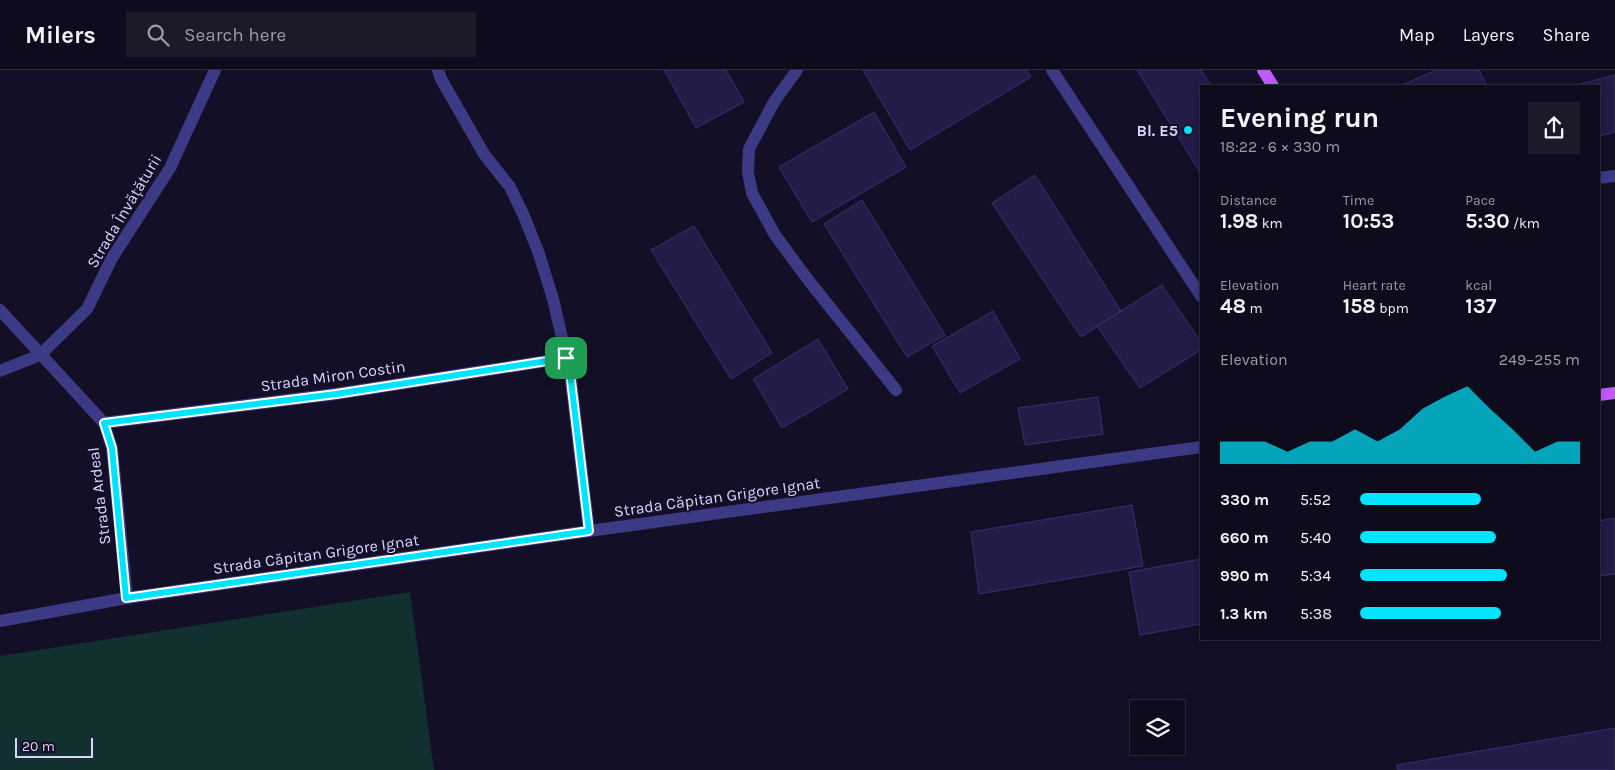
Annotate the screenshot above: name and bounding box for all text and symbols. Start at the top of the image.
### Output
search box [126,12,476,57]
text: Milers [25,21,96,49]
icon: search [144,21,172,49]
text: Search here [184,24,286,46]
text: Map [1399,24,1435,46]
text: Layers [1463,24,1515,46]
text: Share [1543,24,1590,46]
text: Evening run [1220,101,1379,134]
button: share [1528,102,1580,154]
place label: Bl. E5 [1137,121,1178,140]
marker: Bl. E5 [1182,124,1194,136]
text: 18:22 · 6 × 330 m [1220,137,1340,156]
street label: Strada Învățăturii [83,151,165,271]
text: Distance [1220,192,1277,209]
text: Time [1343,192,1374,209]
text: Pace [1465,192,1495,209]
text: 1.98 [1220,209,1258,233]
text: 10:53 [1343,209,1394,233]
text: 5:30 [1465,209,1510,233]
text: km [1258,215,1283,232]
text: /km [1510,215,1540,232]
text: Elevation [1220,277,1279,294]
text: Heart rate [1343,277,1406,294]
text: kcal [1465,277,1492,294]
text: 48 [1220,294,1246,318]
text: 158 [1343,294,1376,318]
text: 137 [1465,294,1496,318]
text: m [1246,300,1263,317]
text: bpm [1376,300,1409,317]
pin [545,337,587,379]
icon: arrive [552,344,580,372]
text: Elevation [1220,350,1288,369]
text: 249–255 m [1499,350,1580,369]
street label: Strada Miron Costin [259,356,407,396]
street label: Strada Ardeal [84,446,114,546]
street label: Strada Căpitan Grigore Ignat [613,473,821,521]
text: 330 m [1220,490,1269,509]
text: 5:52 [1300,490,1331,509]
text: 660 m [1220,528,1269,547]
text: 5:40 [1300,528,1331,547]
street label: Strada Căpitan Grigore Ignat [212,530,420,578]
text: 990 m [1220,566,1269,585]
text: 5:34 [1300,566,1331,585]
text: 1.3 km [1220,604,1268,623]
text: 5:38 [1300,604,1332,623]
map controls [1130,700,1185,755]
button: layers [1130,700,1185,755]
scale bar [15,735,92,758]
text: 20 m [22,738,55,755]

